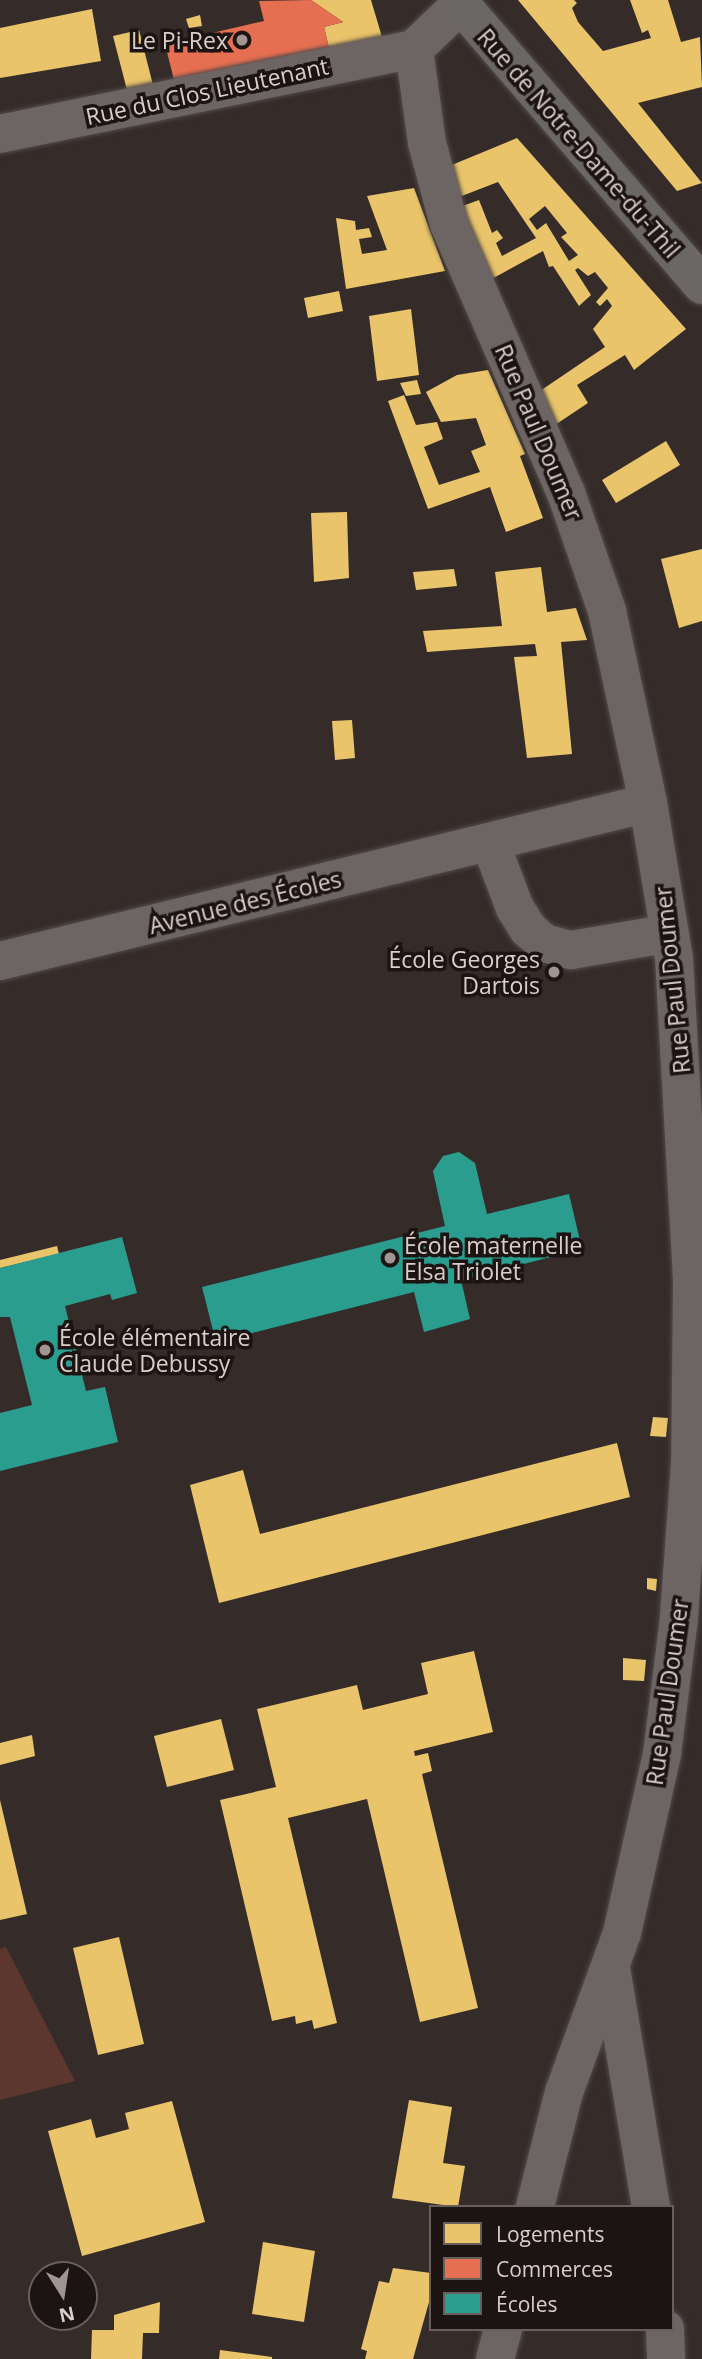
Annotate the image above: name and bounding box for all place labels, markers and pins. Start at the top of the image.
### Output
place label: Le Pi-Rex [131,26,228,54]
marker: Le Pi-Rex [234,32,250,48]
place label: École Georges Dartois [388,945,540,999]
marker: École Georges Dartois [546,964,562,980]
place label: École maternelle Elsa Triolet [404,1231,582,1285]
marker: École maternelle Elsa Triolet [382,1250,398,1266]
place label: École élémentaire Claude Debussy [59,1323,250,1377]
marker: École élémentaire Claude Debussy [37,1342,53,1358]

